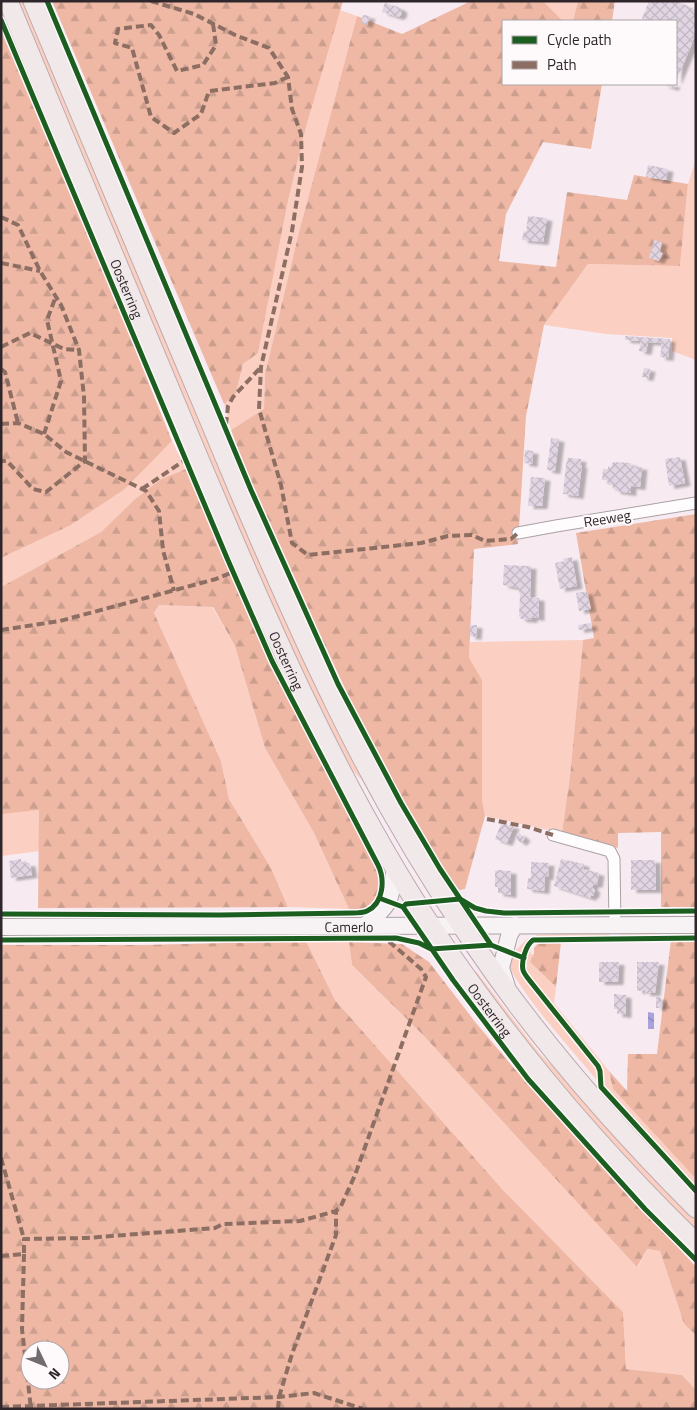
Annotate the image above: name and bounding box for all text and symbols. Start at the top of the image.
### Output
legend [502,20,677,85]
text: Cycle path [547,28,612,51]
text: Path [547,53,577,76]
street label: Oosterring [106,255,149,321]
street label: Reeweg [582,504,632,532]
street label: Oosterring [264,628,310,693]
street label: Camerlo [324,915,373,937]
street label: Oosterring [463,978,518,1041]
north arrow [20,1340,70,1390]
text: N [44,1363,66,1385]

